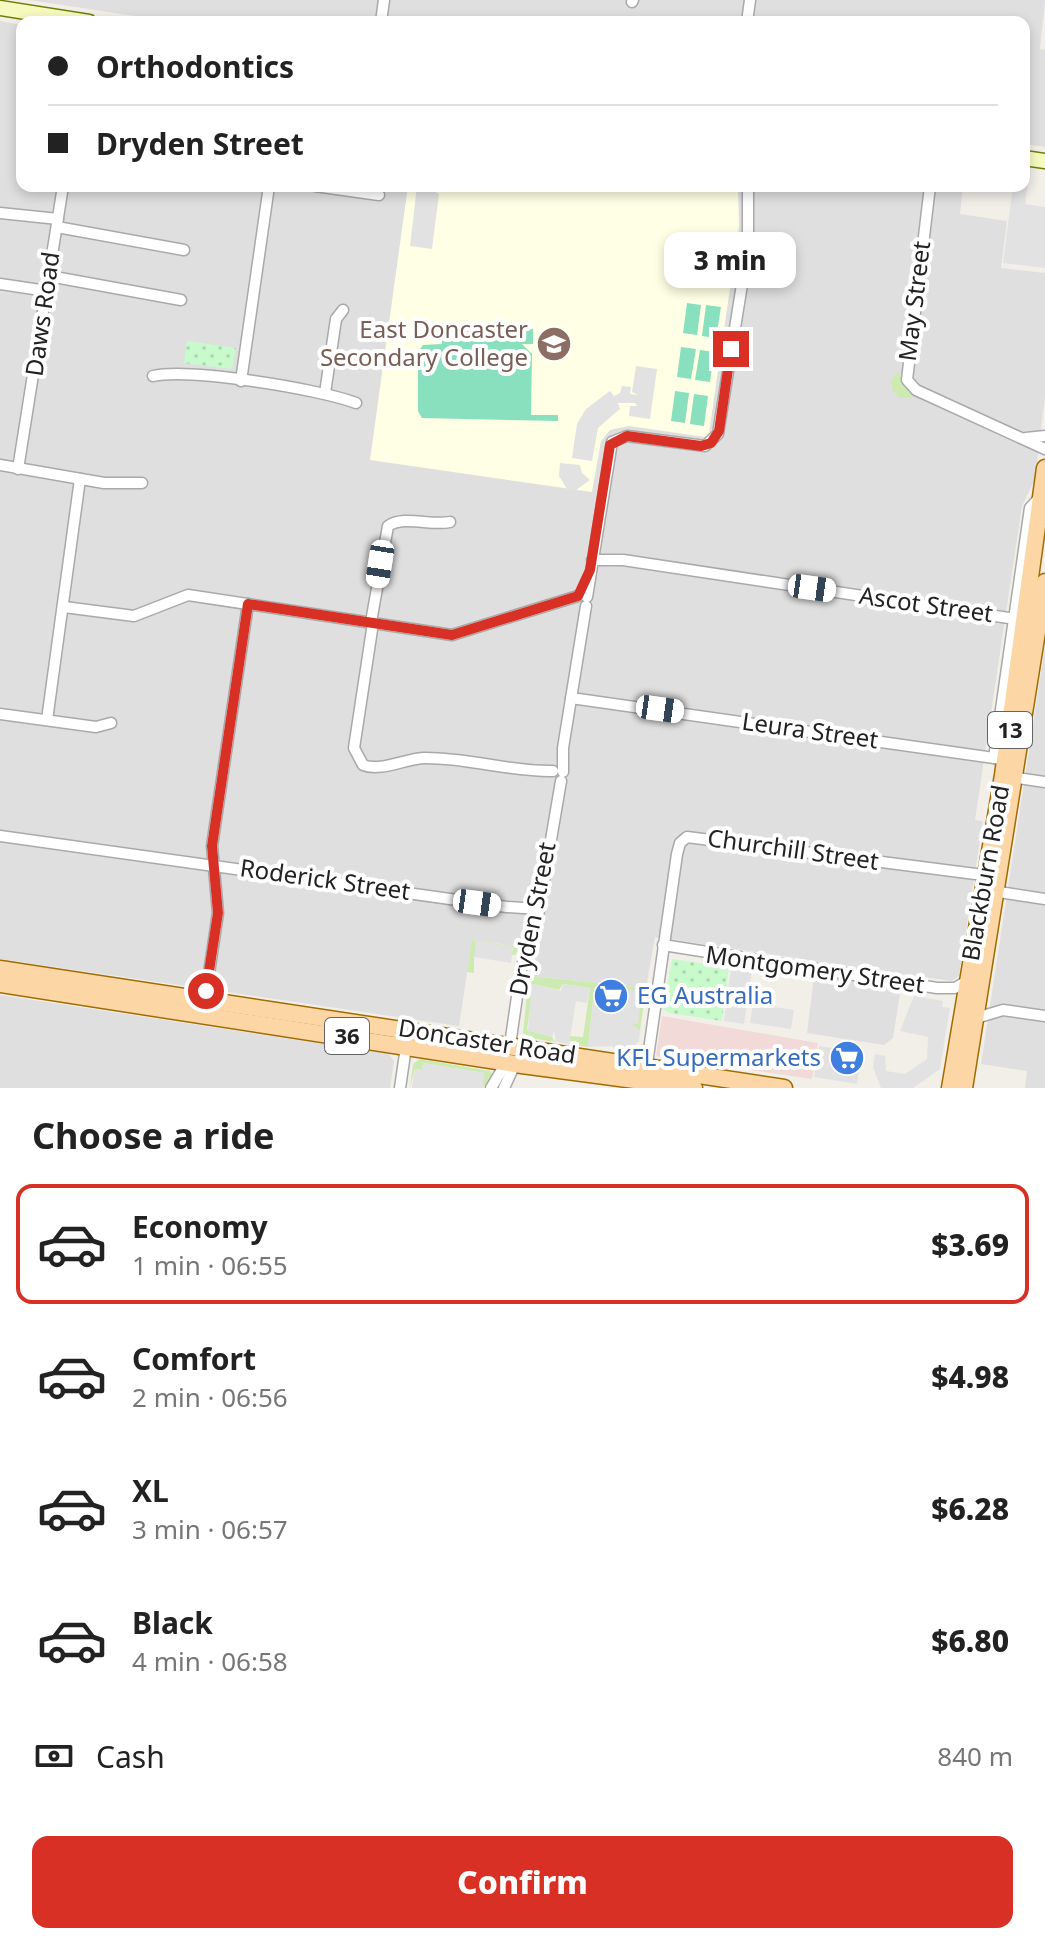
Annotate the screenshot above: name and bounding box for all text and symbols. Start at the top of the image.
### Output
text: Orthodontics [96,46,294,87]
text: Dryden Street [96,123,304,164]
callout: 3 min [665,233,797,289]
street label: May Street [890,239,937,363]
text: 3 min [694,242,766,278]
street label: Daws Road [16,249,67,378]
place label: East Doncaster Secondary College [320,312,528,373]
school or university icon: East Doncaster Secondary College [535,325,573,363]
route end [713,331,749,367]
car [364,538,396,590]
car [787,573,837,603]
street label: Ascot Street [857,578,996,629]
car [635,694,685,724]
street label: Leura Street [740,704,881,755]
road number: 13 [988,712,1032,748]
street label: Blackburn Road [953,782,1016,963]
street label: Churchill Street [706,820,881,877]
street label: Dryden Street [500,839,563,998]
street label: Roderick Street [238,850,413,907]
car [452,888,502,918]
street label: Montgomery Street [704,937,927,1000]
route start [188,973,224,1009]
supermarket icon: EG Australia [592,977,630,1015]
place label: EG Australia [637,978,773,1011]
street label: Doncaster Road [396,1010,578,1071]
road number: 36 [325,1018,369,1054]
supermarket icon: KFL Supermarkets [828,1039,866,1077]
place label: KFL Supermarkets [616,1040,821,1073]
text: Choose a ride [32,1111,274,1160]
text: Economy [132,1206,268,1247]
icon: car [36,1208,108,1280]
text: $3.69 [931,1224,1009,1265]
text: 1 min · 06:55 [132,1247,288,1283]
text: Comfort [132,1338,256,1379]
icon: car [36,1340,108,1412]
text: $4.98 [931,1356,1009,1397]
text: 2 min · 06:56 [132,1379,288,1415]
text: XL [132,1470,169,1511]
icon: car [36,1472,108,1544]
text: $6.28 [931,1488,1009,1529]
text: 3 min · 06:57 [132,1511,288,1547]
text: Black [132,1602,213,1643]
icon: car [36,1604,108,1676]
text: $6.80 [931,1620,1009,1661]
text: 4 min · 06:58 [132,1643,288,1679]
icon: cash [32,1734,76,1778]
text: Cash [96,1736,165,1777]
text: 840 m [937,1738,1013,1774]
button: Confirm [32,1836,1013,1928]

